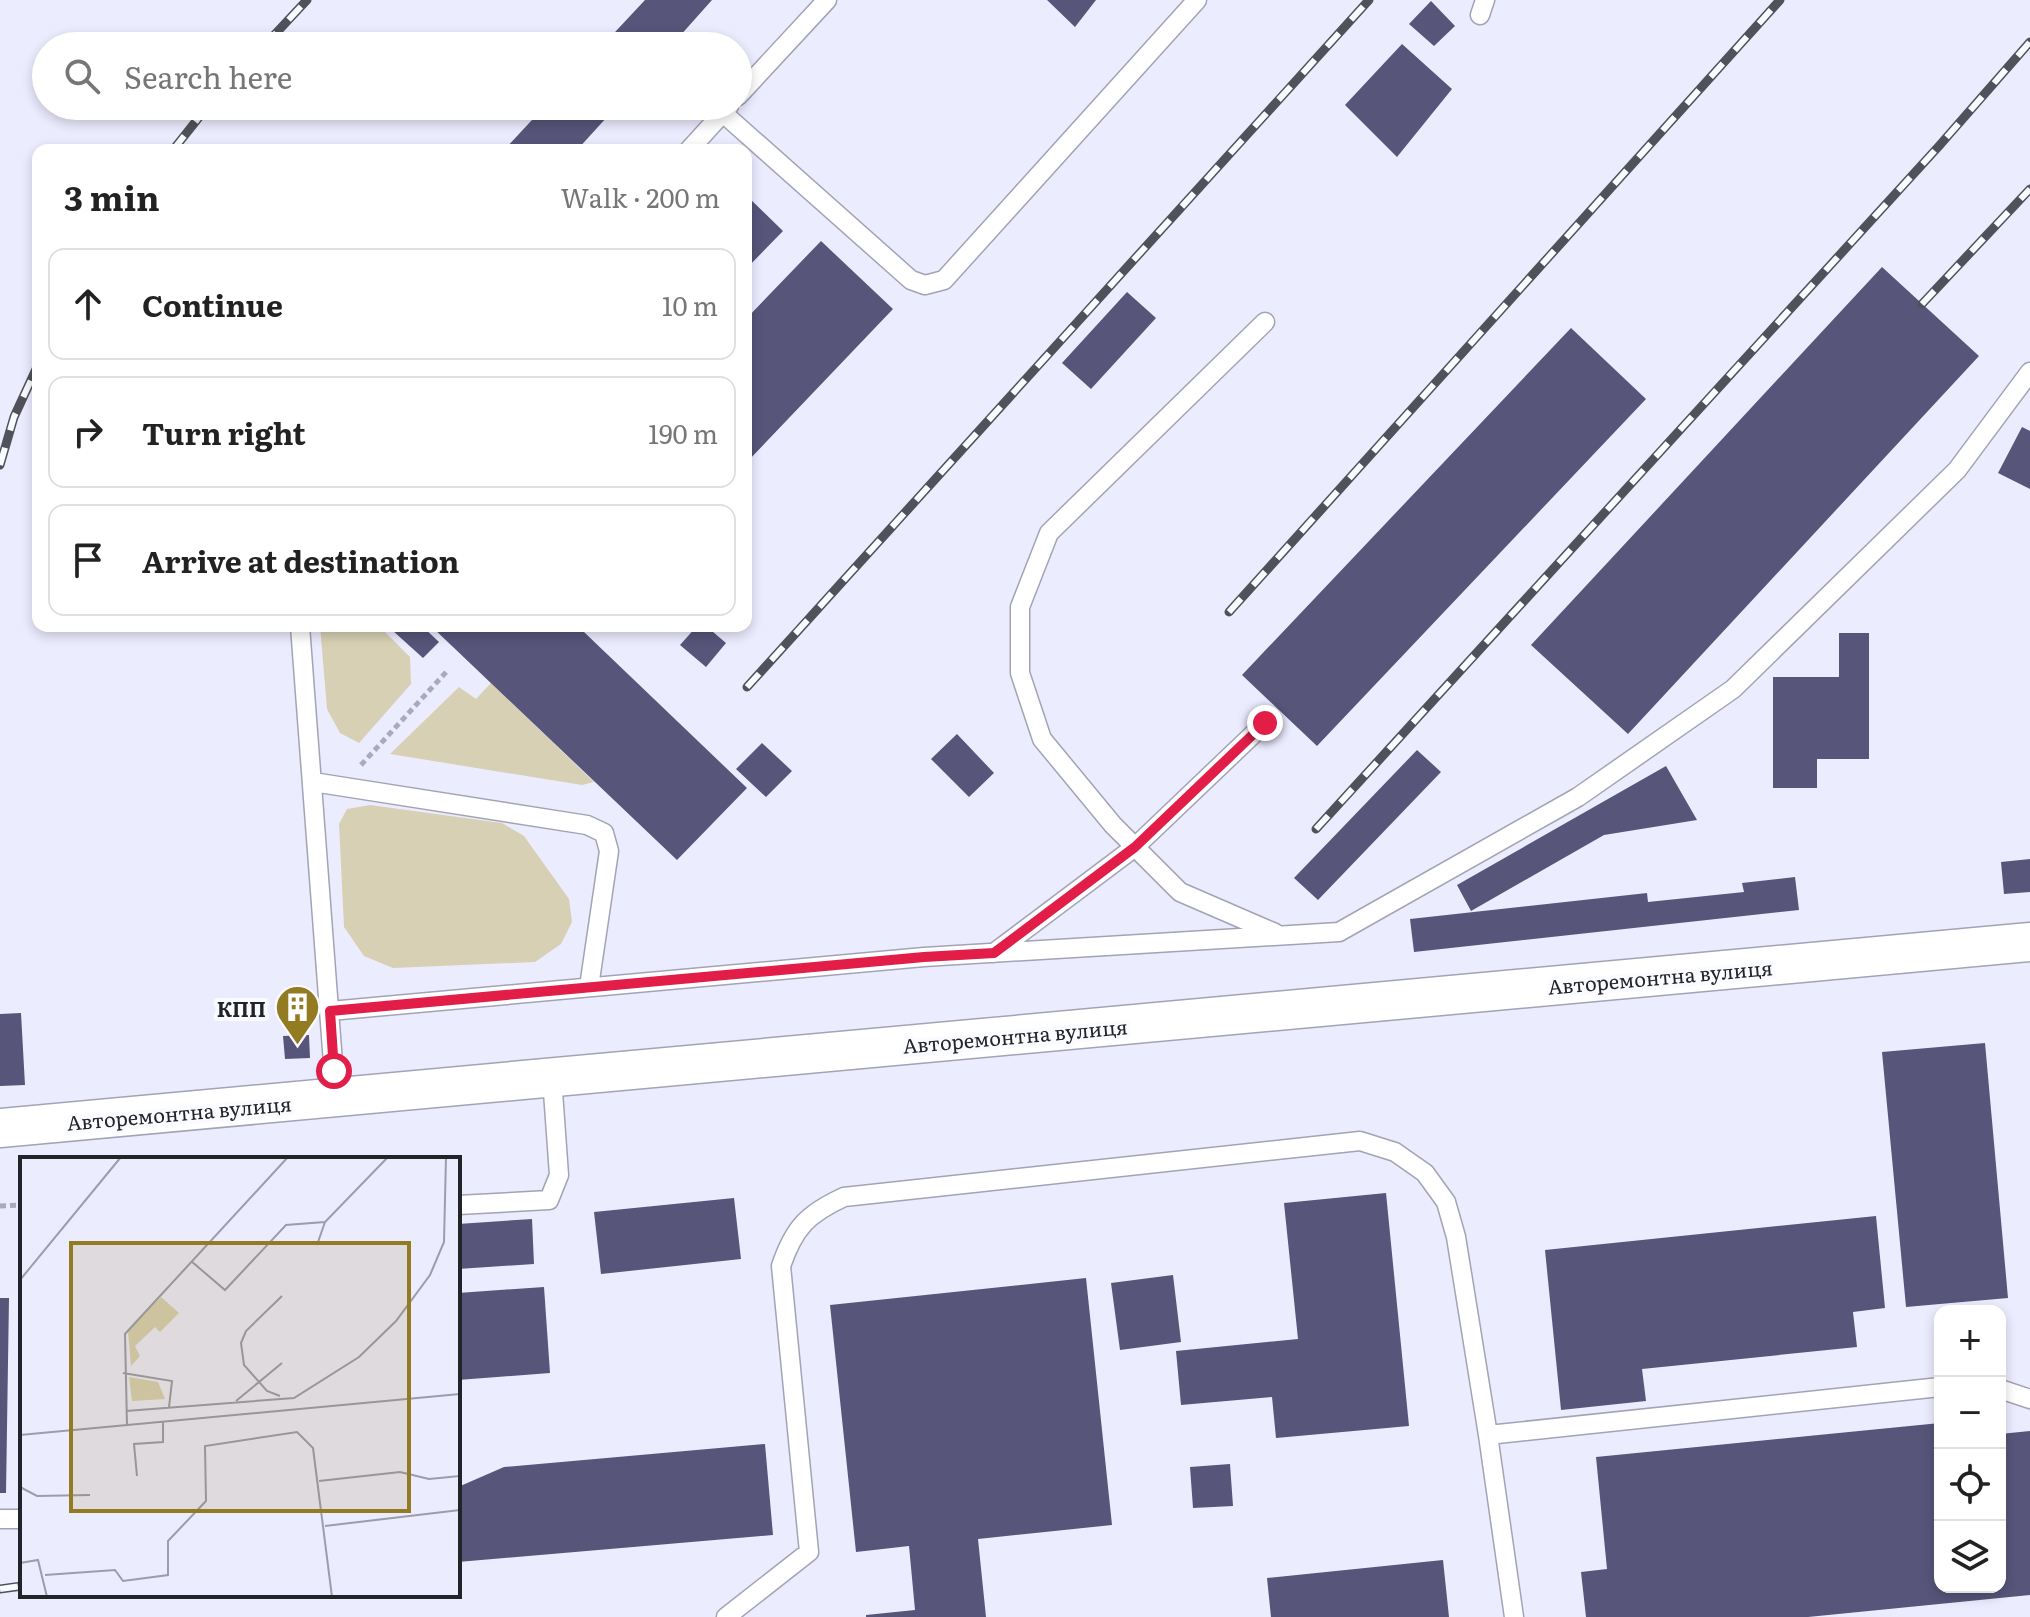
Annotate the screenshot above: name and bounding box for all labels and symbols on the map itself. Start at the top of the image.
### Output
route end [1247,705,1283,741]
street label: Авторемонтна вулиця [1546,951,1774,1001]
building icon: КПП [273,984,321,1047]
place label: КПП [217,993,266,1023]
street label: Авторемонтна вулиця [901,1010,1129,1060]
route start [316,1053,352,1089]
street label: Авторемонтна вулиця [65,1087,293,1137]
inset map [20,1157,460,1597]

